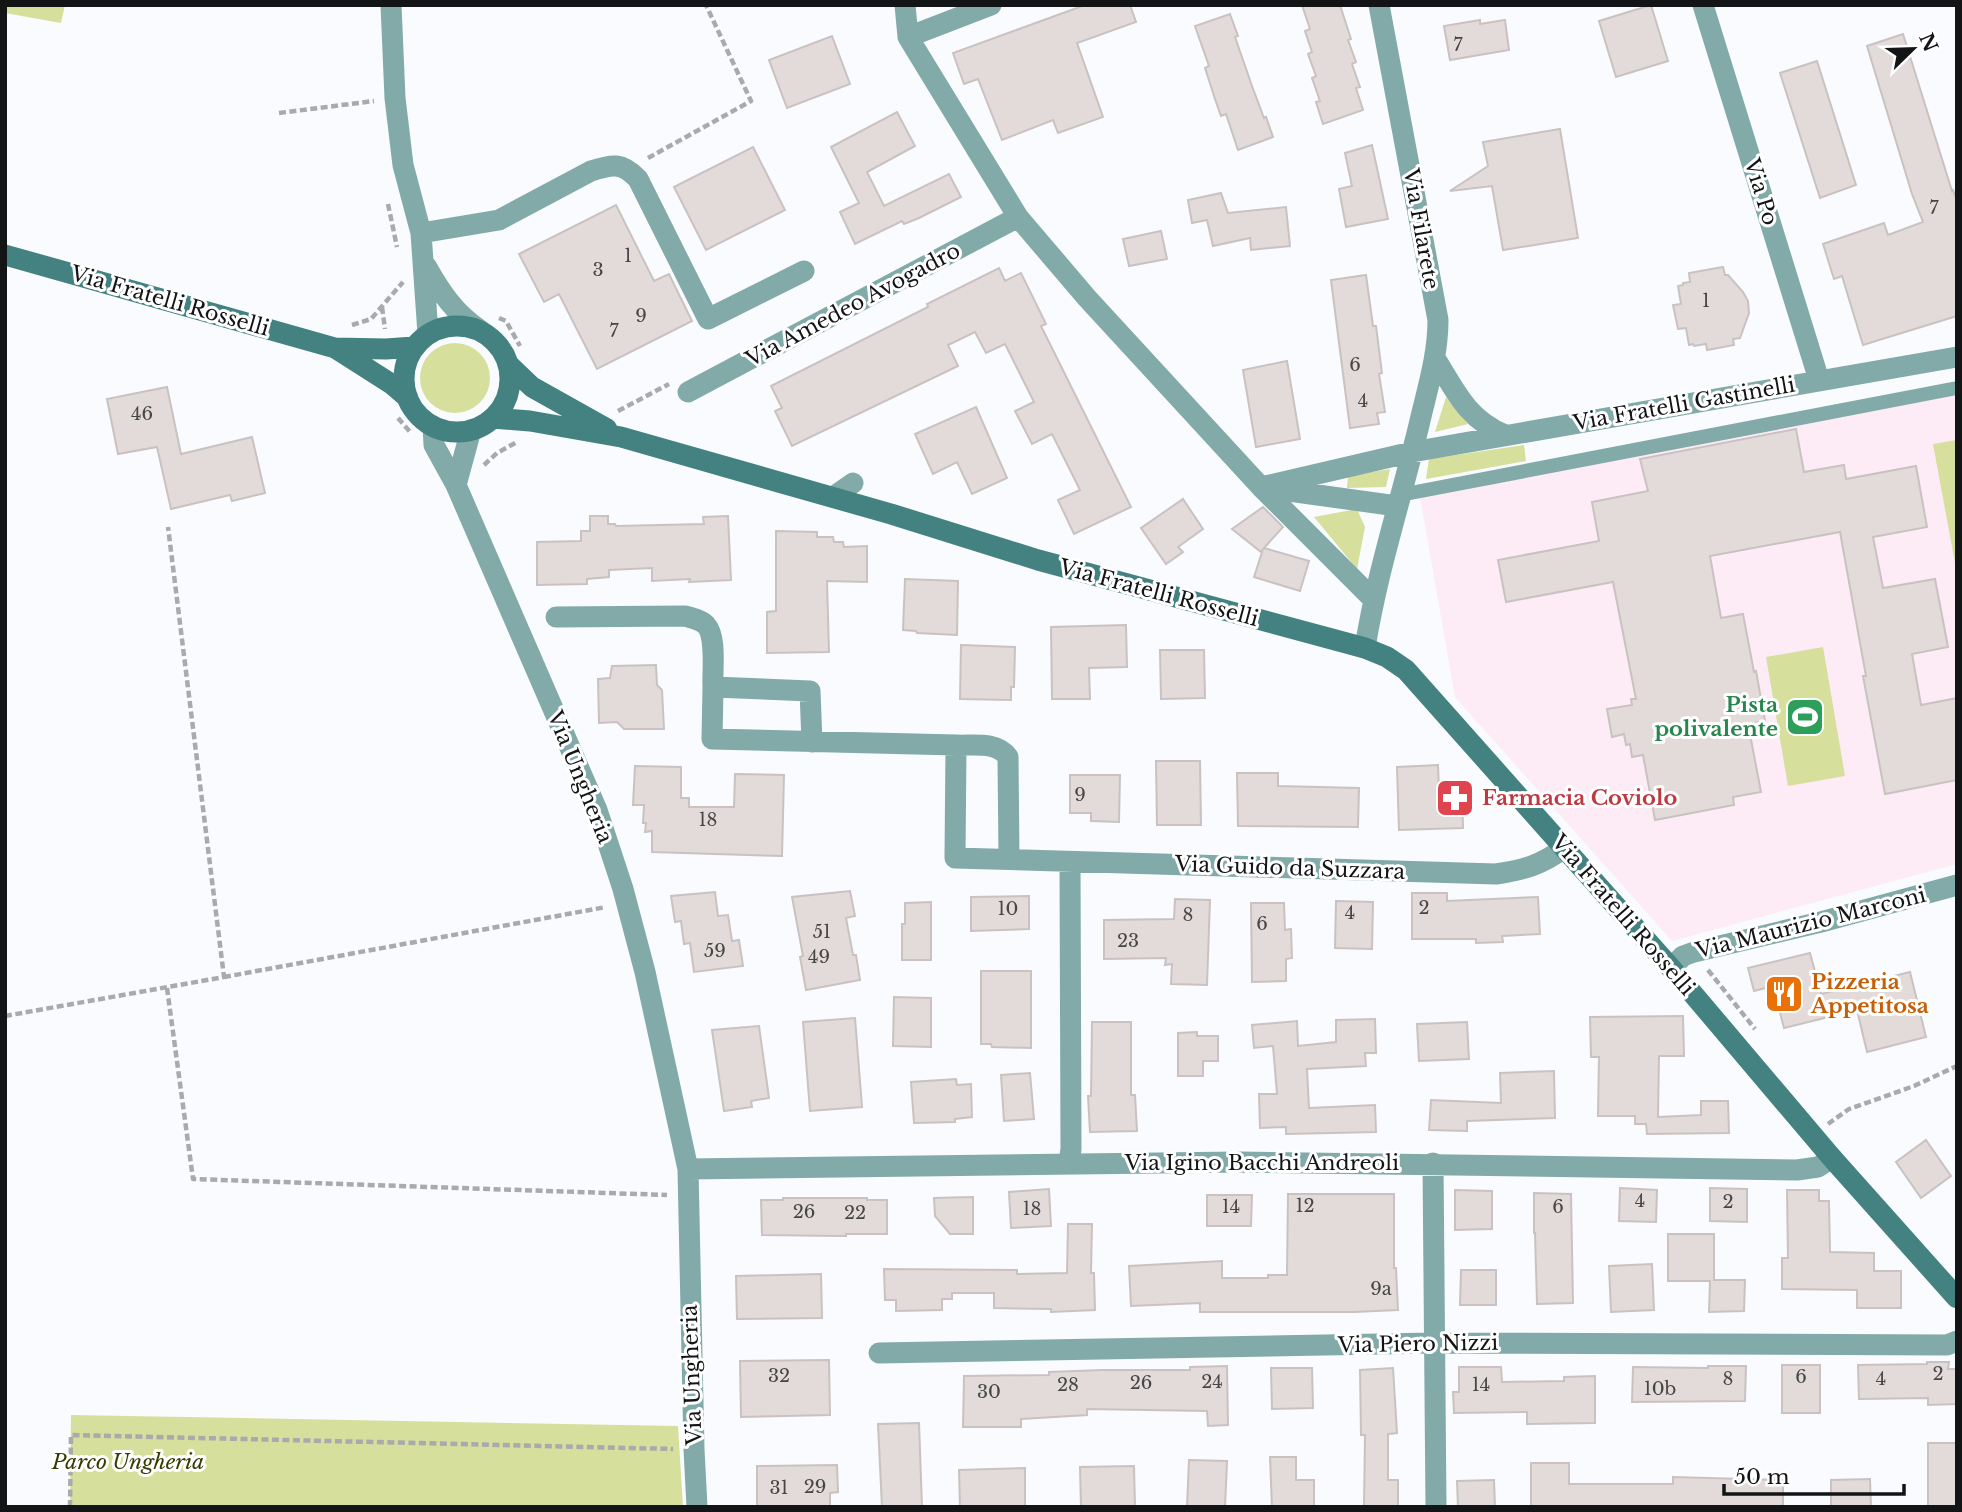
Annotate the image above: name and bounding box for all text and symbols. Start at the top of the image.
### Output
north arrow [1878,14,1948,84]
text: N [1914,30,1942,55]
house number: 7 [1453,34,1463,56]
street label: Via Po [1738,155,1783,229]
street label: Via Filarete [1397,166,1444,292]
house number: 7 [1929,197,1939,219]
street label: Via Amedeo Avogadro [741,237,965,373]
house number: 1 [624,245,632,267]
house number: 3 [592,259,604,281]
street label: Via Fratelli Rosselli [67,260,272,342]
house number: 1 [1702,290,1710,312]
house number: 9 [635,305,647,327]
house number: 7 [609,320,619,342]
house number: 6 [1349,354,1361,376]
street label: Via Fratelli Gastinelli [1570,372,1797,437]
house number: 4 [1358,390,1368,412]
house number: 46 [131,403,153,425]
street label: Via Fratelli Rosselli [1056,554,1261,632]
place label: Pista polivalente [1654,692,1778,742]
sports icon: Pista polivalente [1784,696,1826,738]
street label: Via Ungheria [541,706,619,847]
pharmacy icon: Farmacia Coviolo [1434,777,1476,819]
house number: 9 [1074,784,1086,806]
place label: Farmacia Coviolo [1482,785,1677,811]
house number: 18 [699,809,717,831]
street label: Via Fratelli Rosselli [1545,828,1700,1001]
street label: Via Guido da Suzzara [1174,851,1406,885]
street label: Via Maurizio Marconi [1692,882,1929,964]
house number: 2 [1418,897,1430,919]
house number: 10 [998,898,1018,920]
house number: 4 [1345,902,1355,924]
house number: 8 [1183,904,1193,926]
house number: 6 [1256,913,1268,935]
house number: 51 [813,921,831,943]
house number: 23 [1117,930,1139,952]
house number: 59 [704,940,726,962]
house number: 49 [808,946,830,968]
place label: Pizzeria Appetitosa [1810,969,1929,1019]
restaurant icon: Pizzeria Appetitosa [1763,973,1805,1015]
street label: Via Igino Bacchi Andreoli [1124,1150,1399,1176]
house number: 4 [1635,1190,1645,1212]
house number: 2 [1722,1191,1734,1213]
house number: 12 [1295,1195,1315,1217]
house number: 14 [1222,1196,1240,1218]
house number: 6 [1552,1196,1564,1218]
house number: 18 [1023,1198,1041,1220]
house number: 26 [793,1201,815,1223]
house number: 22 [844,1202,866,1224]
house number: 9a [1370,1278,1392,1300]
street label: Via Ungheria [677,1304,707,1447]
street label: Via Piero Nizzi [1337,1330,1498,1358]
house number: 2 [1932,1363,1944,1385]
house number: 32 [768,1365,790,1387]
house number: 6 [1795,1366,1807,1388]
house number: 8 [1723,1368,1733,1390]
house number: 4 [1876,1368,1886,1390]
house number: 24 [1201,1371,1223,1393]
house number: 26 [1130,1372,1152,1394]
house number: 28 [1057,1374,1079,1396]
house number: 14 [1472,1374,1490,1396]
house number: 10b [1644,1378,1676,1400]
house number: 30 [977,1381,1001,1403]
park label: Parco Ungheria [51,1449,204,1475]
scale bar [1724,1452,1904,1496]
text: 50 m [1734,1464,1790,1490]
house number: 29 [804,1476,826,1498]
house number: 31 [769,1477,789,1499]

